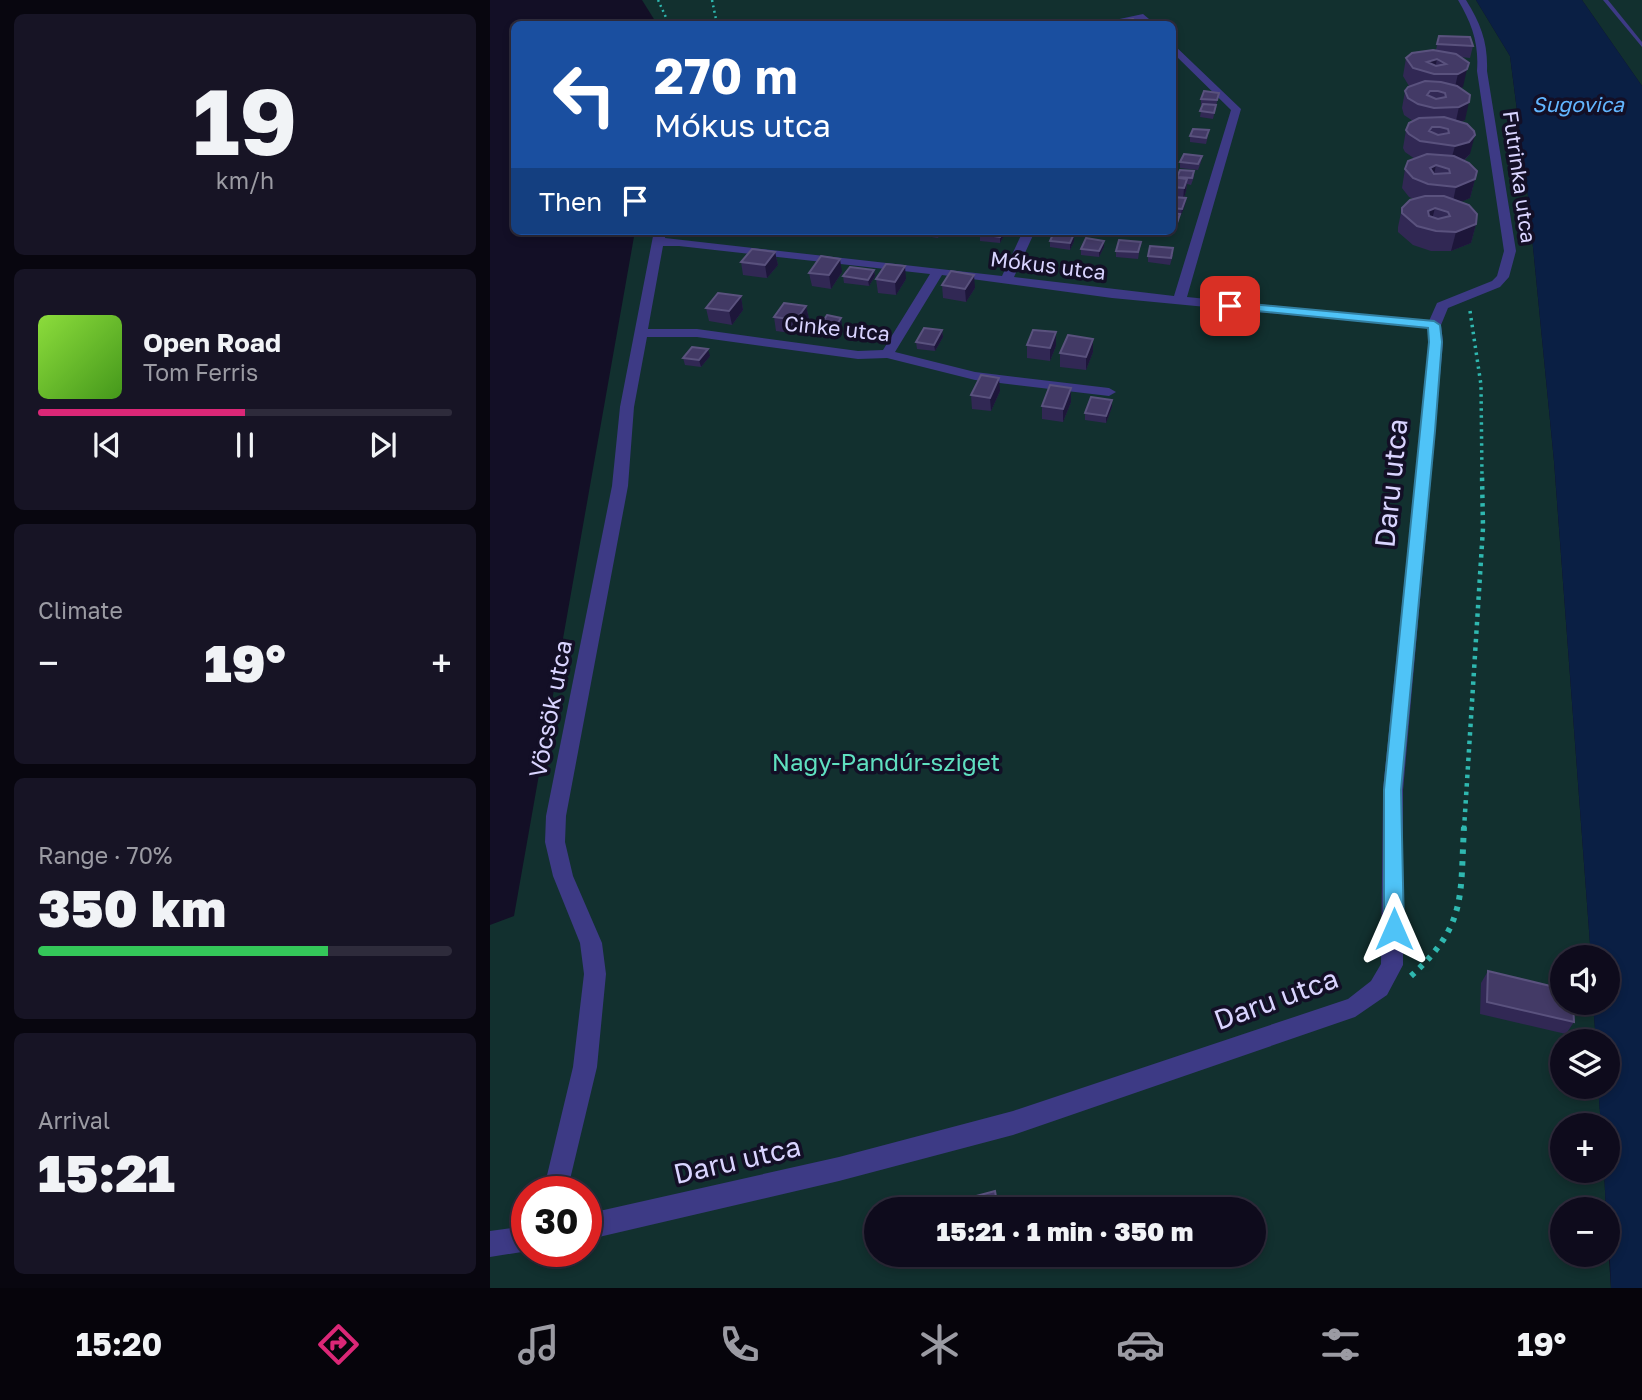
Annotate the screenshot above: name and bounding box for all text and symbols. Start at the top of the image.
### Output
text: 270 m [654,46,798,105]
icon: left [539,49,630,140]
text: 19 [193,66,297,175]
water label: Sugovica [1532,91,1625,117]
text: Mókus utca [654,106,831,144]
street label: Futrinka utca [1498,109,1542,245]
text: km/h [216,166,274,194]
icon: arrive [616,182,654,220]
text: Then [539,186,602,217]
street label: Mókus utca [989,245,1107,285]
pin [1200,276,1260,336]
icon: arrive [1211,287,1249,325]
street label: Cinke utca [783,310,891,346]
text: Open Road [143,327,281,358]
text: Tom Ferris [143,358,258,386]
street label: Daru utca [1367,417,1414,549]
icon: previous [88,426,126,464]
icon: pause [226,426,264,464]
icon: next [364,426,402,464]
text: Climate [38,596,123,624]
text: 19° [204,631,286,693]
street label: Vöcsök utca [522,637,577,780]
text: − [38,640,59,685]
text: + [431,640,452,685]
park label: Nagy-Pandúr-sziget [772,747,1000,776]
text: Range · 70% [38,841,172,869]
text: 350 km [38,876,226,938]
position arrow [1357,892,1431,966]
map controls [1550,945,1620,1267]
button: sound [1550,945,1620,1015]
street label: Daru utca [1209,961,1342,1036]
button: layers [1550,1029,1620,1099]
text: Arrival [38,1106,110,1134]
button: + [1550,1113,1620,1183]
street label: Daru utca [670,1129,804,1190]
text: 15:21 [38,1141,175,1203]
speed limit sign: 30 [511,1176,602,1267]
button: − [1550,1197,1620,1267]
text: 15:21 · 1 min · 350 m [937,1216,1193,1247]
icon: directions [314,1320,363,1369]
icon: music [514,1320,563,1369]
icon: phone [715,1320,764,1369]
icon: climate [915,1320,964,1369]
icon: car [1116,1320,1165,1369]
icon: filters [1316,1320,1365,1369]
text: 15:20 [76,1325,162,1363]
text: 19° [1517,1325,1566,1363]

